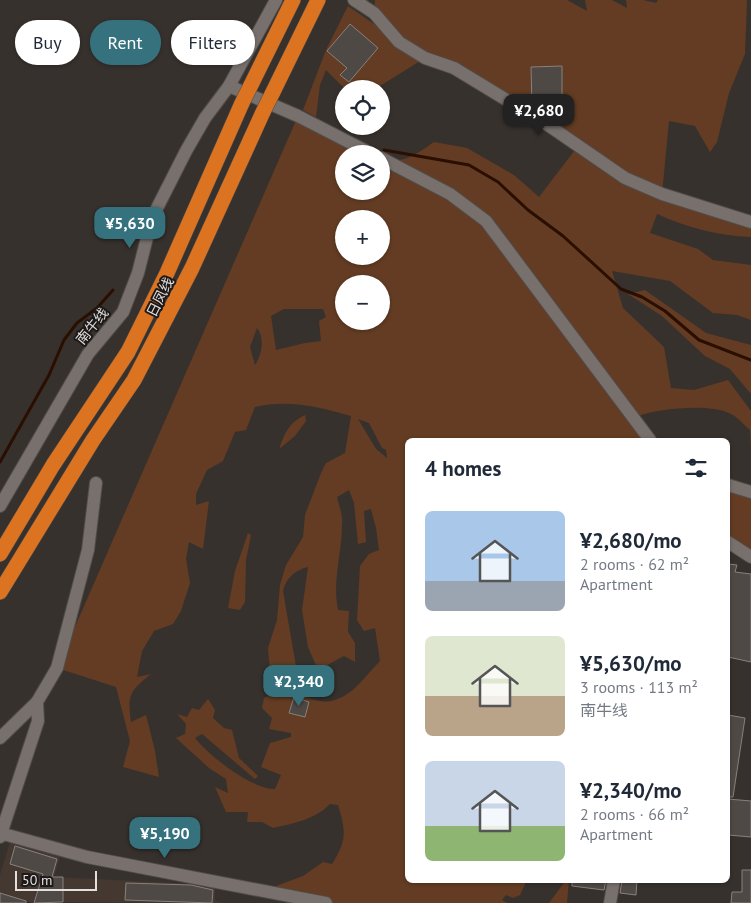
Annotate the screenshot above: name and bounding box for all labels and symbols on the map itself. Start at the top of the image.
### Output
pin: ¥2,680 [498,94,580,136]
pin: ¥5,630 [89,206,171,249]
street label: 日凤线 [142,274,178,320]
street label: 南牛线 [72,304,112,348]
pin: ¥2,340 [258,664,340,707]
pin: ¥5,190 [124,816,206,859]
scale bar [15,868,98,891]

